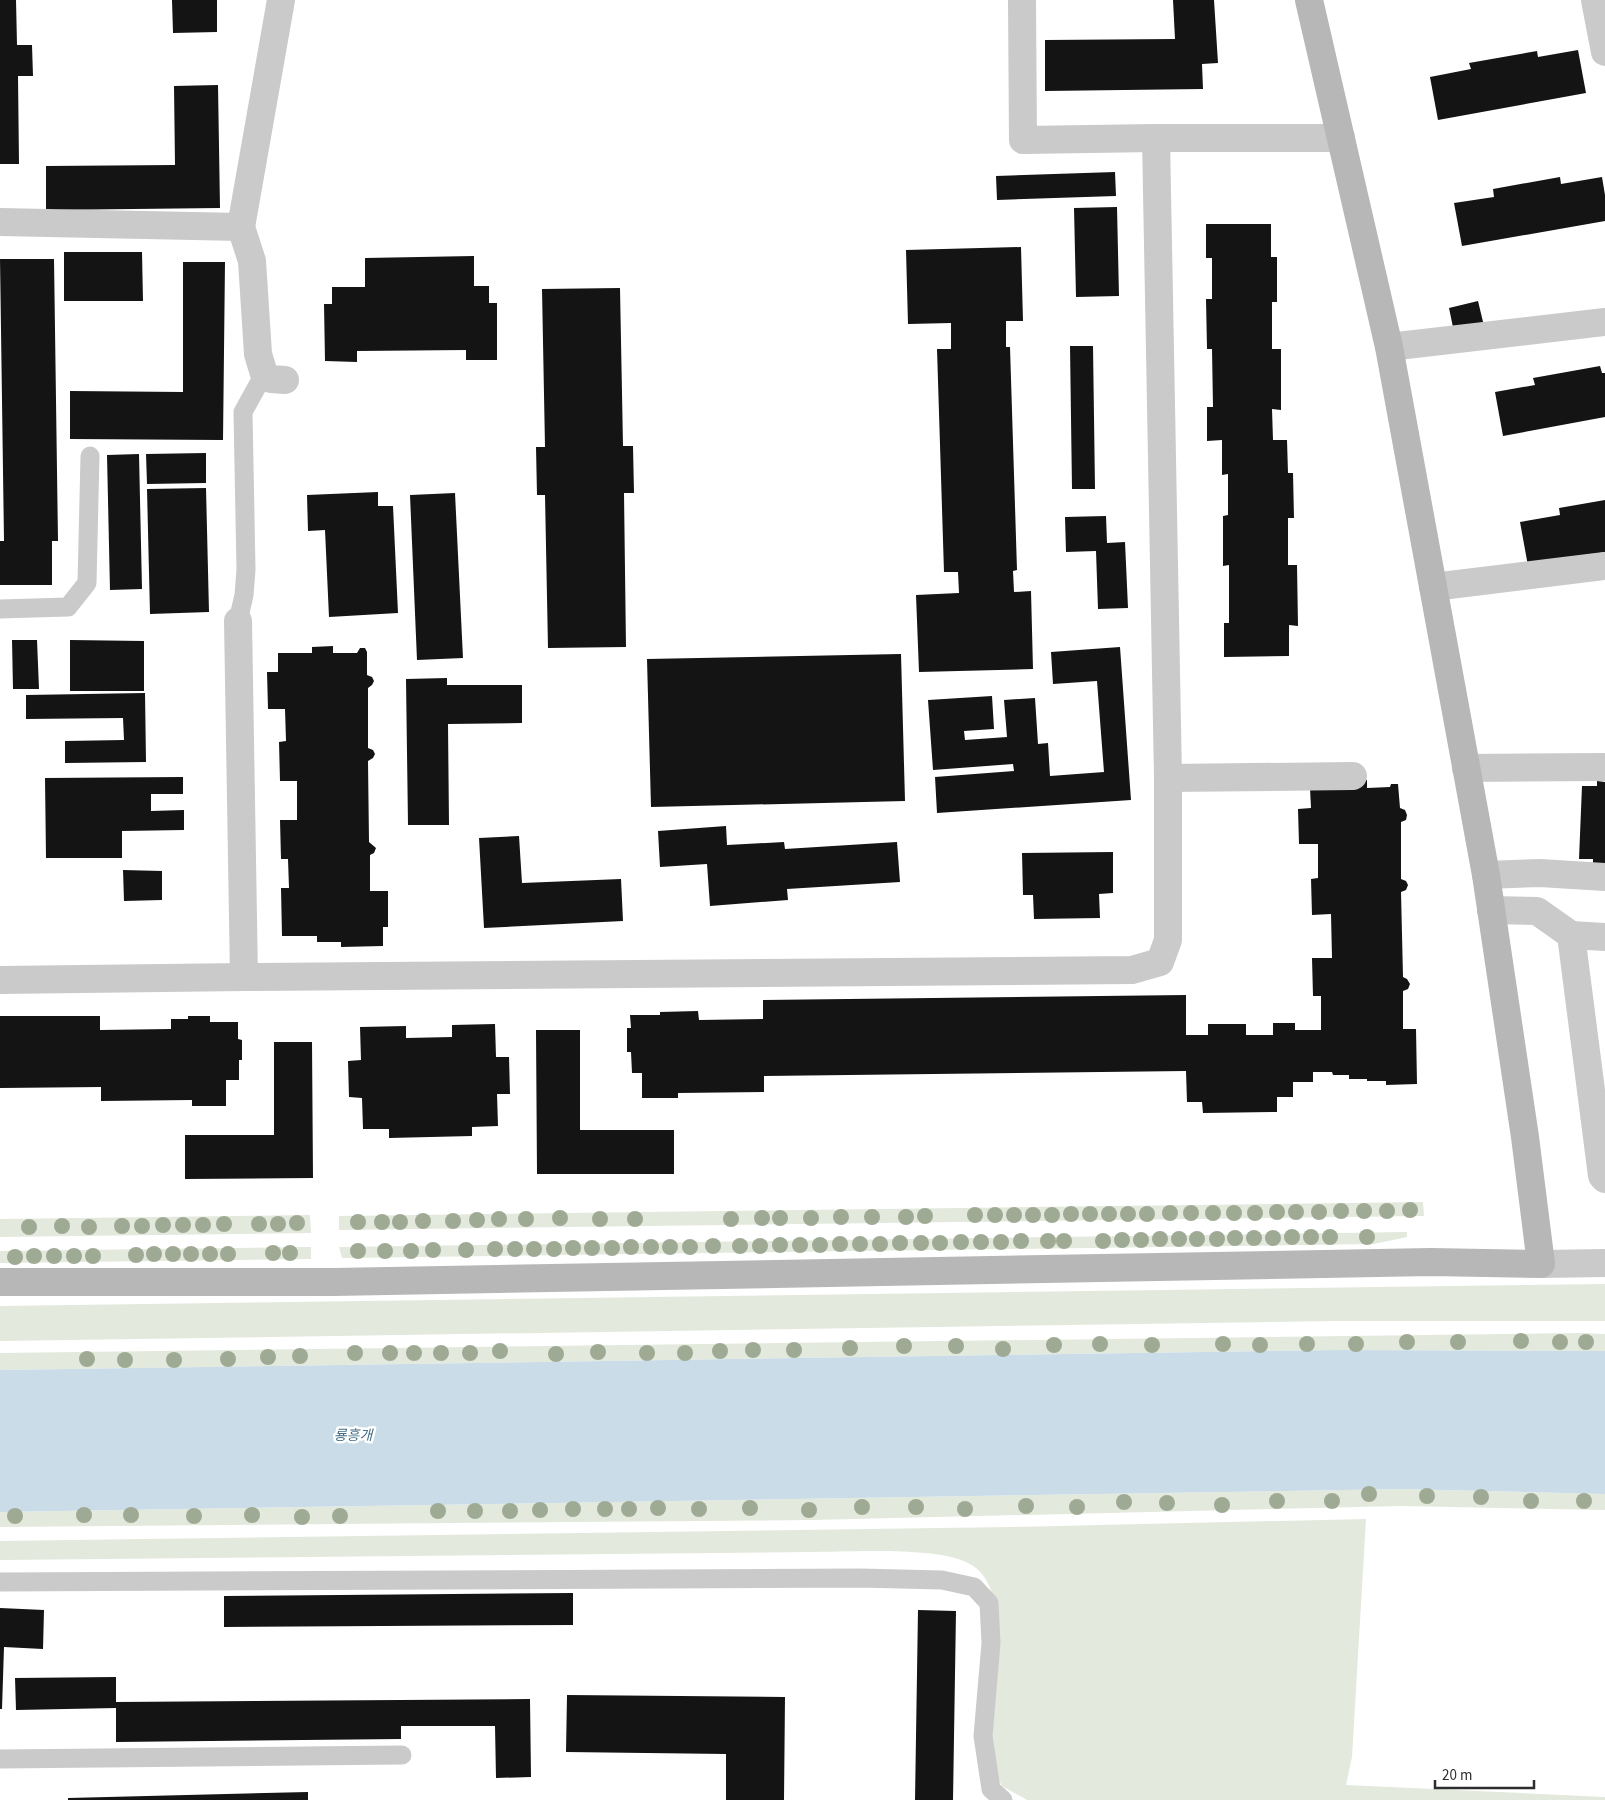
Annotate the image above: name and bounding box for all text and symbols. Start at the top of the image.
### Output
water label: 룡흥개 [334,1426,374,1446]
scale bar [1435,1758,1534,1790]
text: 20 m [1442,1765,1472,1786]

